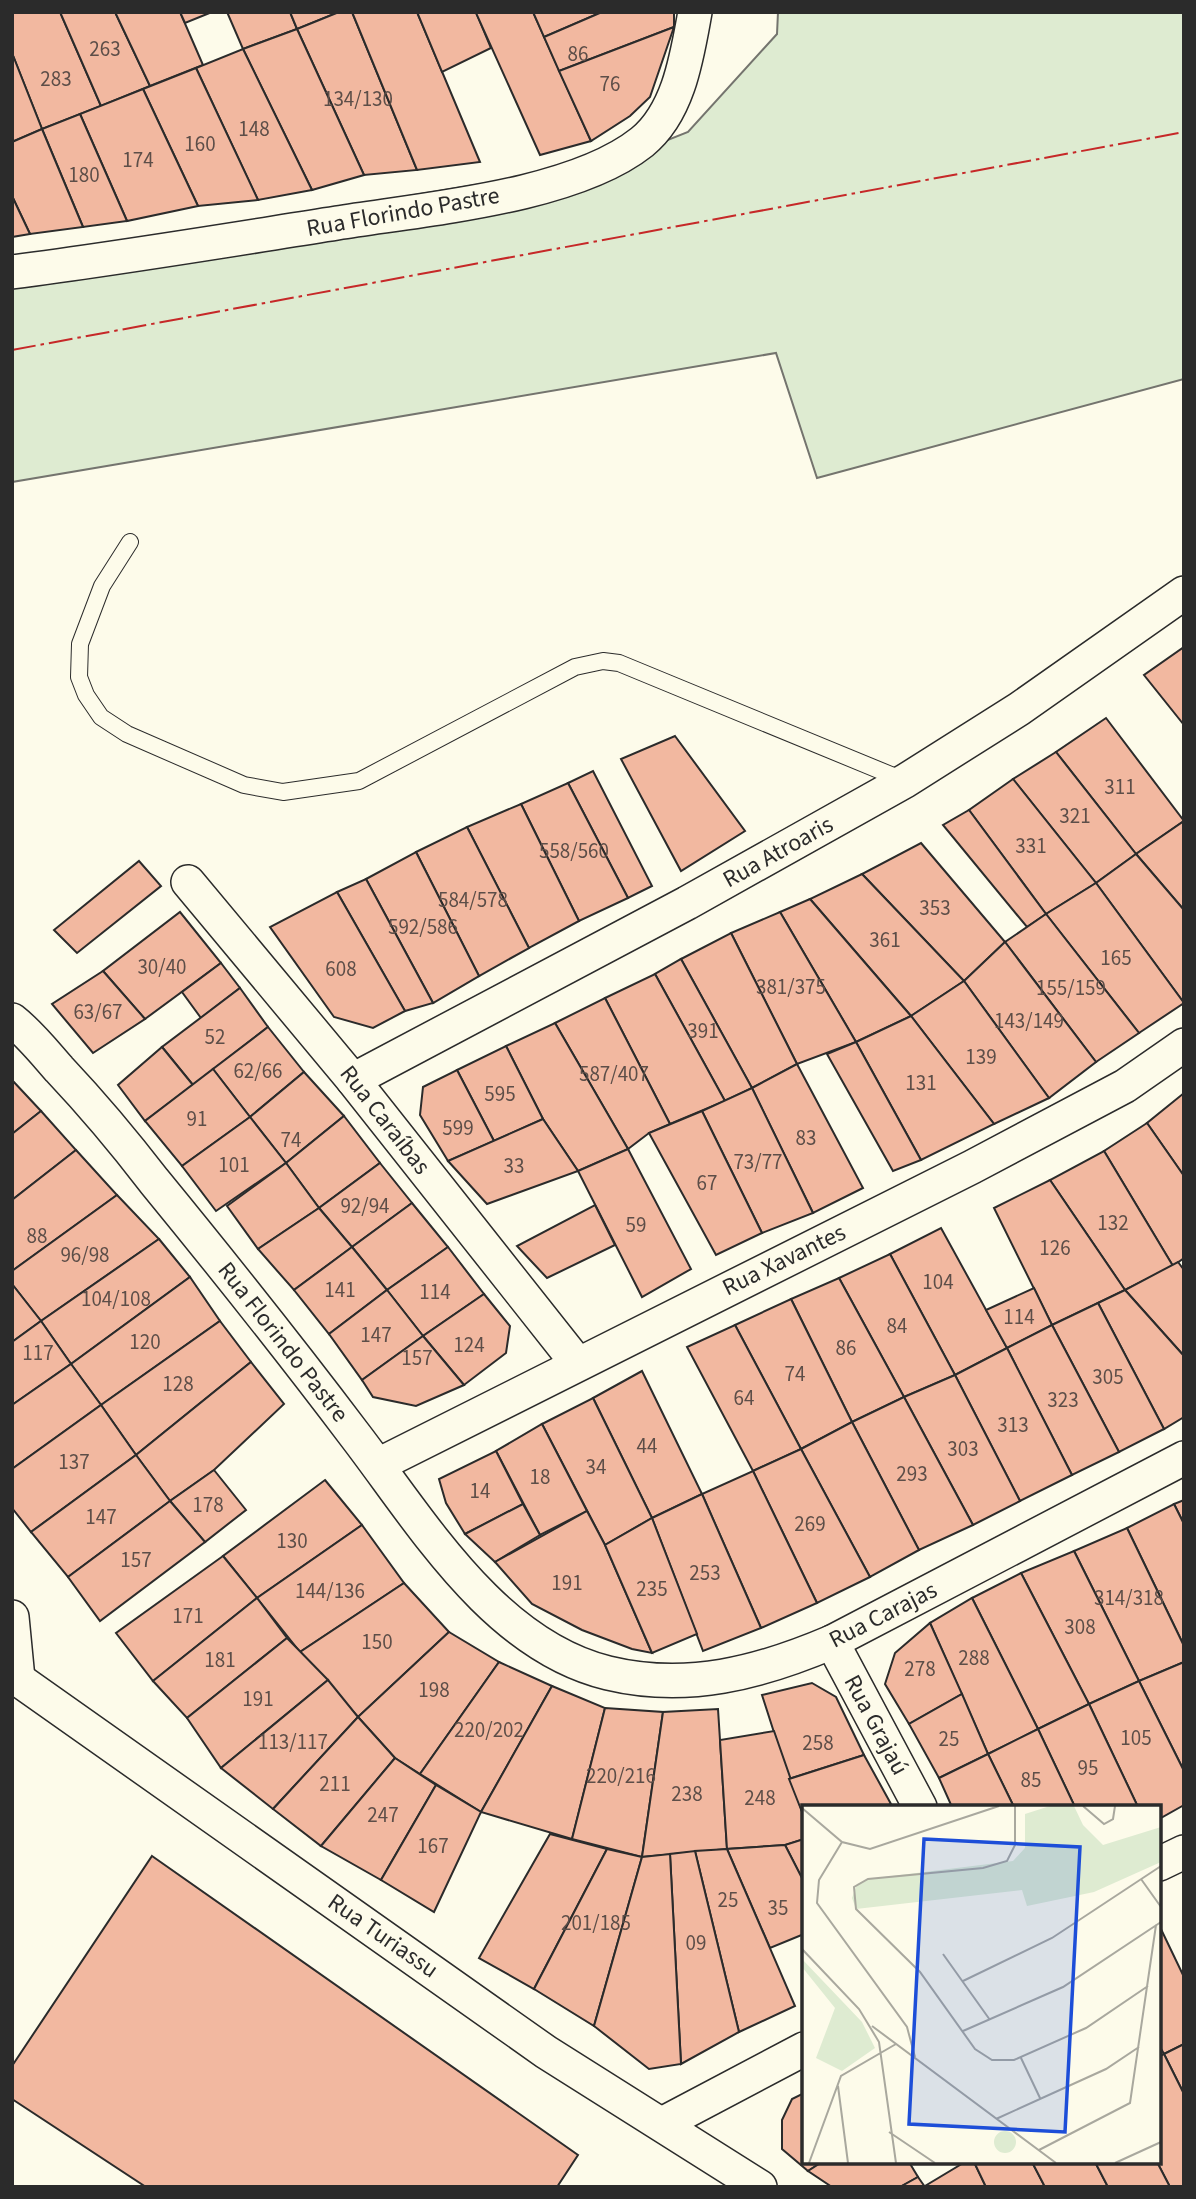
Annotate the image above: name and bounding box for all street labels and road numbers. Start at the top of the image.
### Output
street label: Rua Florindo Pastre [304,178,502,246]
street label: Rua Atroaris [716,807,840,897]
street label: Rua Caraíbas [331,1058,439,1182]
street label: Rua Xavantes [716,1215,852,1305]
street label: Rua Florindo Pastre [209,1254,357,1430]
street label: Rua Carajas [823,1573,943,1657]
street label: Rua Grajaú [835,1669,917,1781]
street label: Rua Turiassu [321,1885,445,1987]

